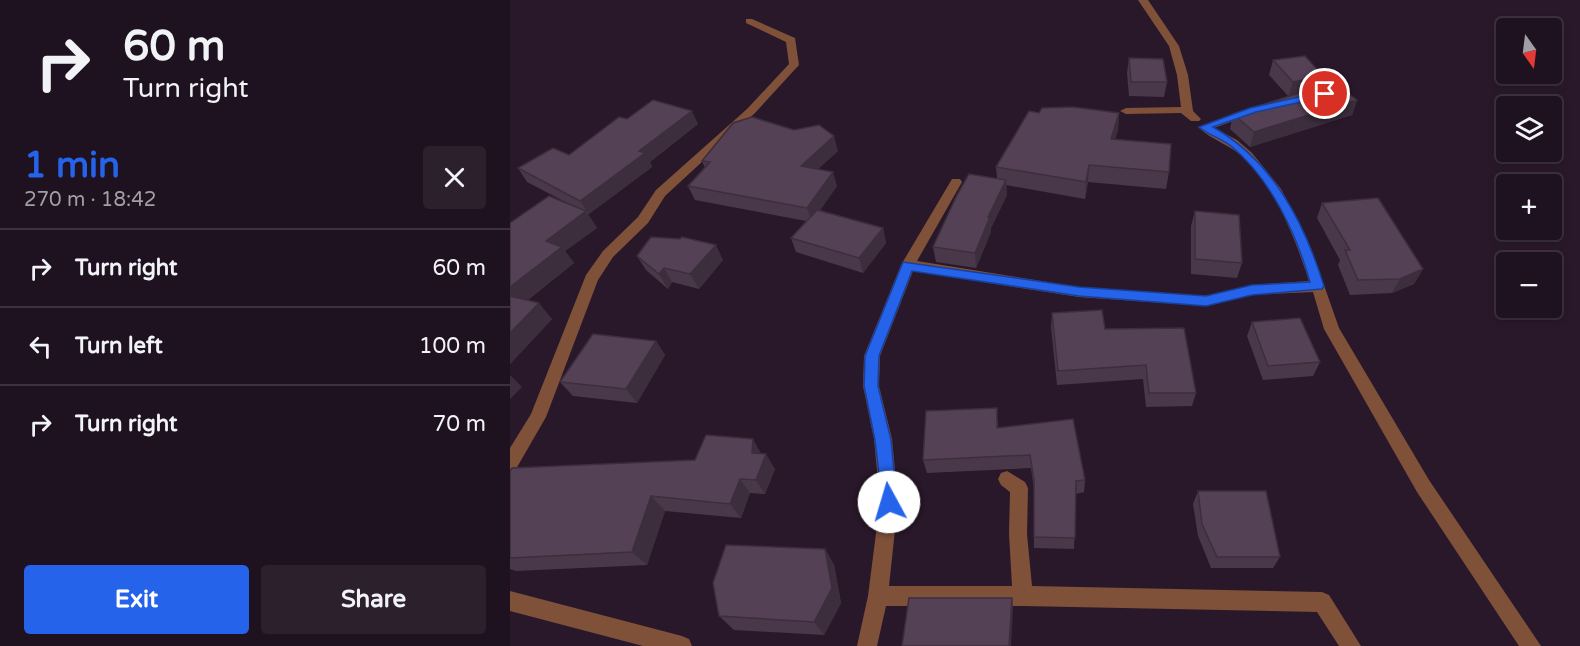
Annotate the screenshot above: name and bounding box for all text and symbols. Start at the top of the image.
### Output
north arrow [1496,18,1562,84]
map controls [1496,18,1562,318]
text: 60 m [123,21,225,72]
icon: right [24,24,102,102]
pin [1299,68,1350,119]
text: Turn right [123,72,249,105]
icon: arrive [1308,77,1341,110]
button: layers [1496,96,1562,162]
text: 1 min [24,144,120,187]
button: close [423,146,486,209]
button: + [1496,174,1562,240]
text: 270 m · 18:42 [24,188,156,212]
icon: right [24,252,57,285]
button: − [1496,252,1562,318]
text: Turn right [75,255,177,281]
text: 60 m [432,255,486,281]
icon: left [24,330,57,363]
text: Turn left [75,333,163,359]
text: 100 m [419,333,486,359]
icon: right [24,408,57,441]
text: Turn right [75,411,177,437]
text: 70 m [432,411,486,437]
position arrow [857,470,921,534]
button: Exit [24,565,249,634]
button: Share [261,565,486,634]

